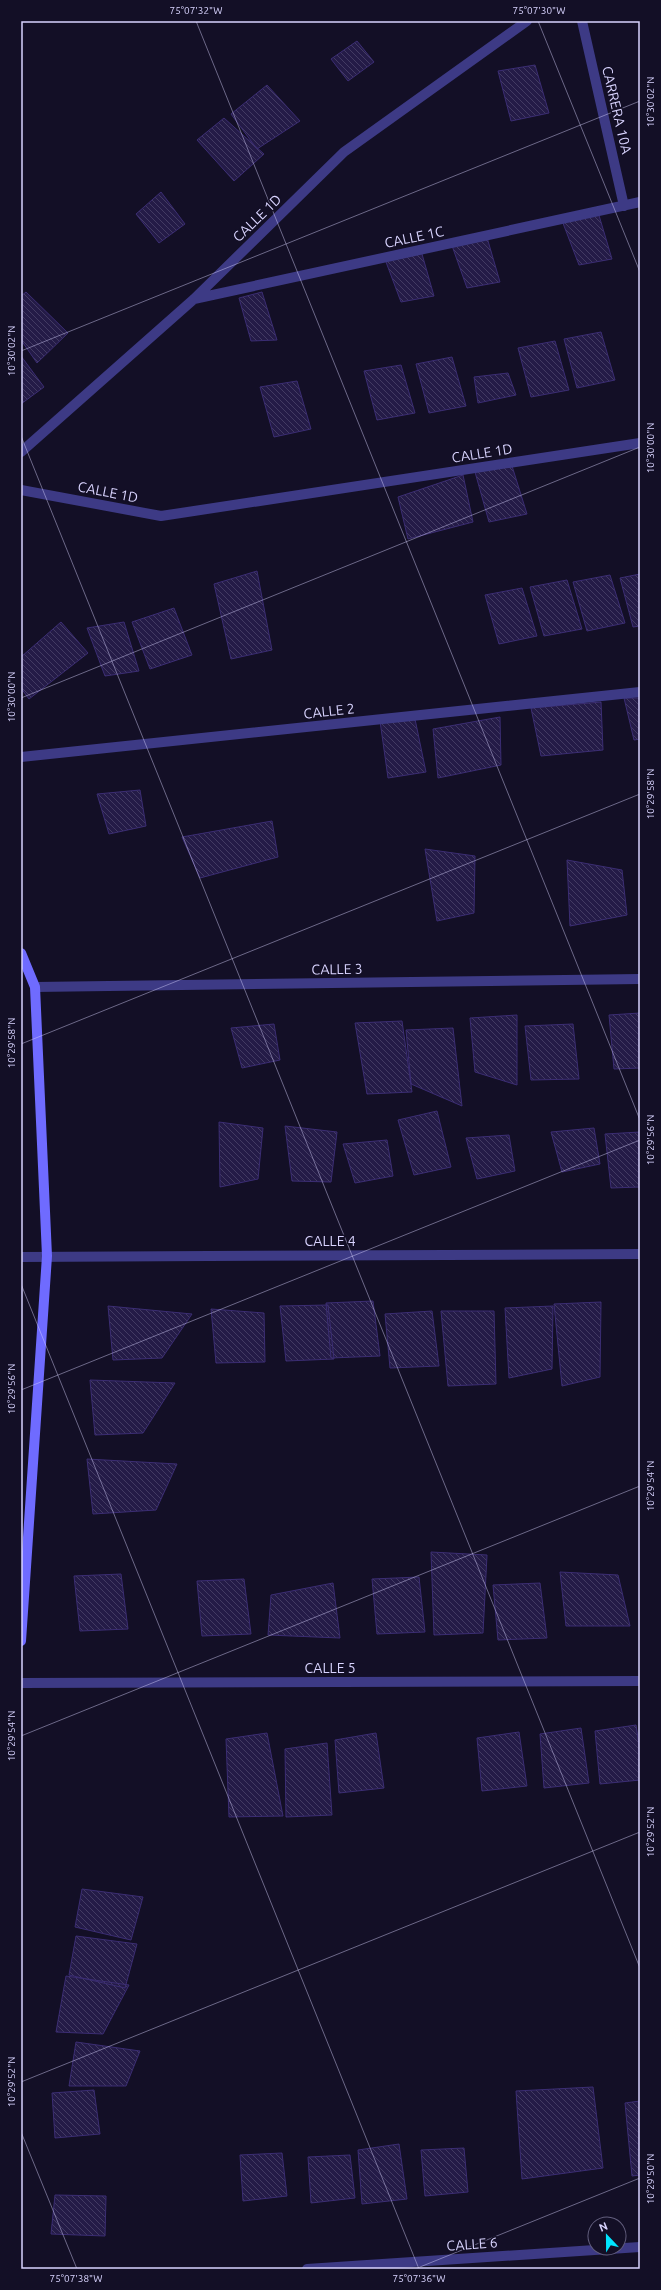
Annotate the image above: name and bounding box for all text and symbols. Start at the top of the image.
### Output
text: 75°07'32"W [170,5,222,16]
text: 75°07'30"W [513,5,565,16]
street label: CARRERA 10A [599,65,635,155]
text: 10°30'02"N [645,77,656,127]
street label: CALLE 1D [229,191,285,245]
street label: CALLE 1C [383,223,445,251]
text: 10°30'02"N [6,326,17,376]
text: 10°30'00"N [645,423,656,473]
street label: CALLE 1D [451,440,514,466]
street label: CALLE 1D [76,478,140,506]
text: 10°30'00"N [6,672,17,722]
street label: CALLE 2 [303,700,355,722]
text: 10°29'58"N [645,769,656,819]
street label: CALLE 3 [311,961,363,977]
text: 10°29'58"N [6,1018,17,1068]
text: 10°29'56"N [645,1115,656,1165]
street label: CALLE 4 [304,1233,356,1249]
text: 10°29'56"N [6,1364,17,1414]
text: 10°29'54"N [645,1461,656,1511]
street label: CALLE 5 [304,1660,356,1676]
text: 10°29'54"N [6,1711,17,1761]
text: 10°29'52"N [645,1807,656,1857]
text: 10°29'52"N [6,2057,17,2107]
text: 10°29'50"N [645,2154,656,2204]
north arrow [587,2216,627,2256]
text: N [597,2220,609,2234]
street label: CALLE 6 [446,2234,498,2254]
text: 75°07'38"W [50,2273,102,2284]
text: 75°07'36"W [393,2273,445,2284]

